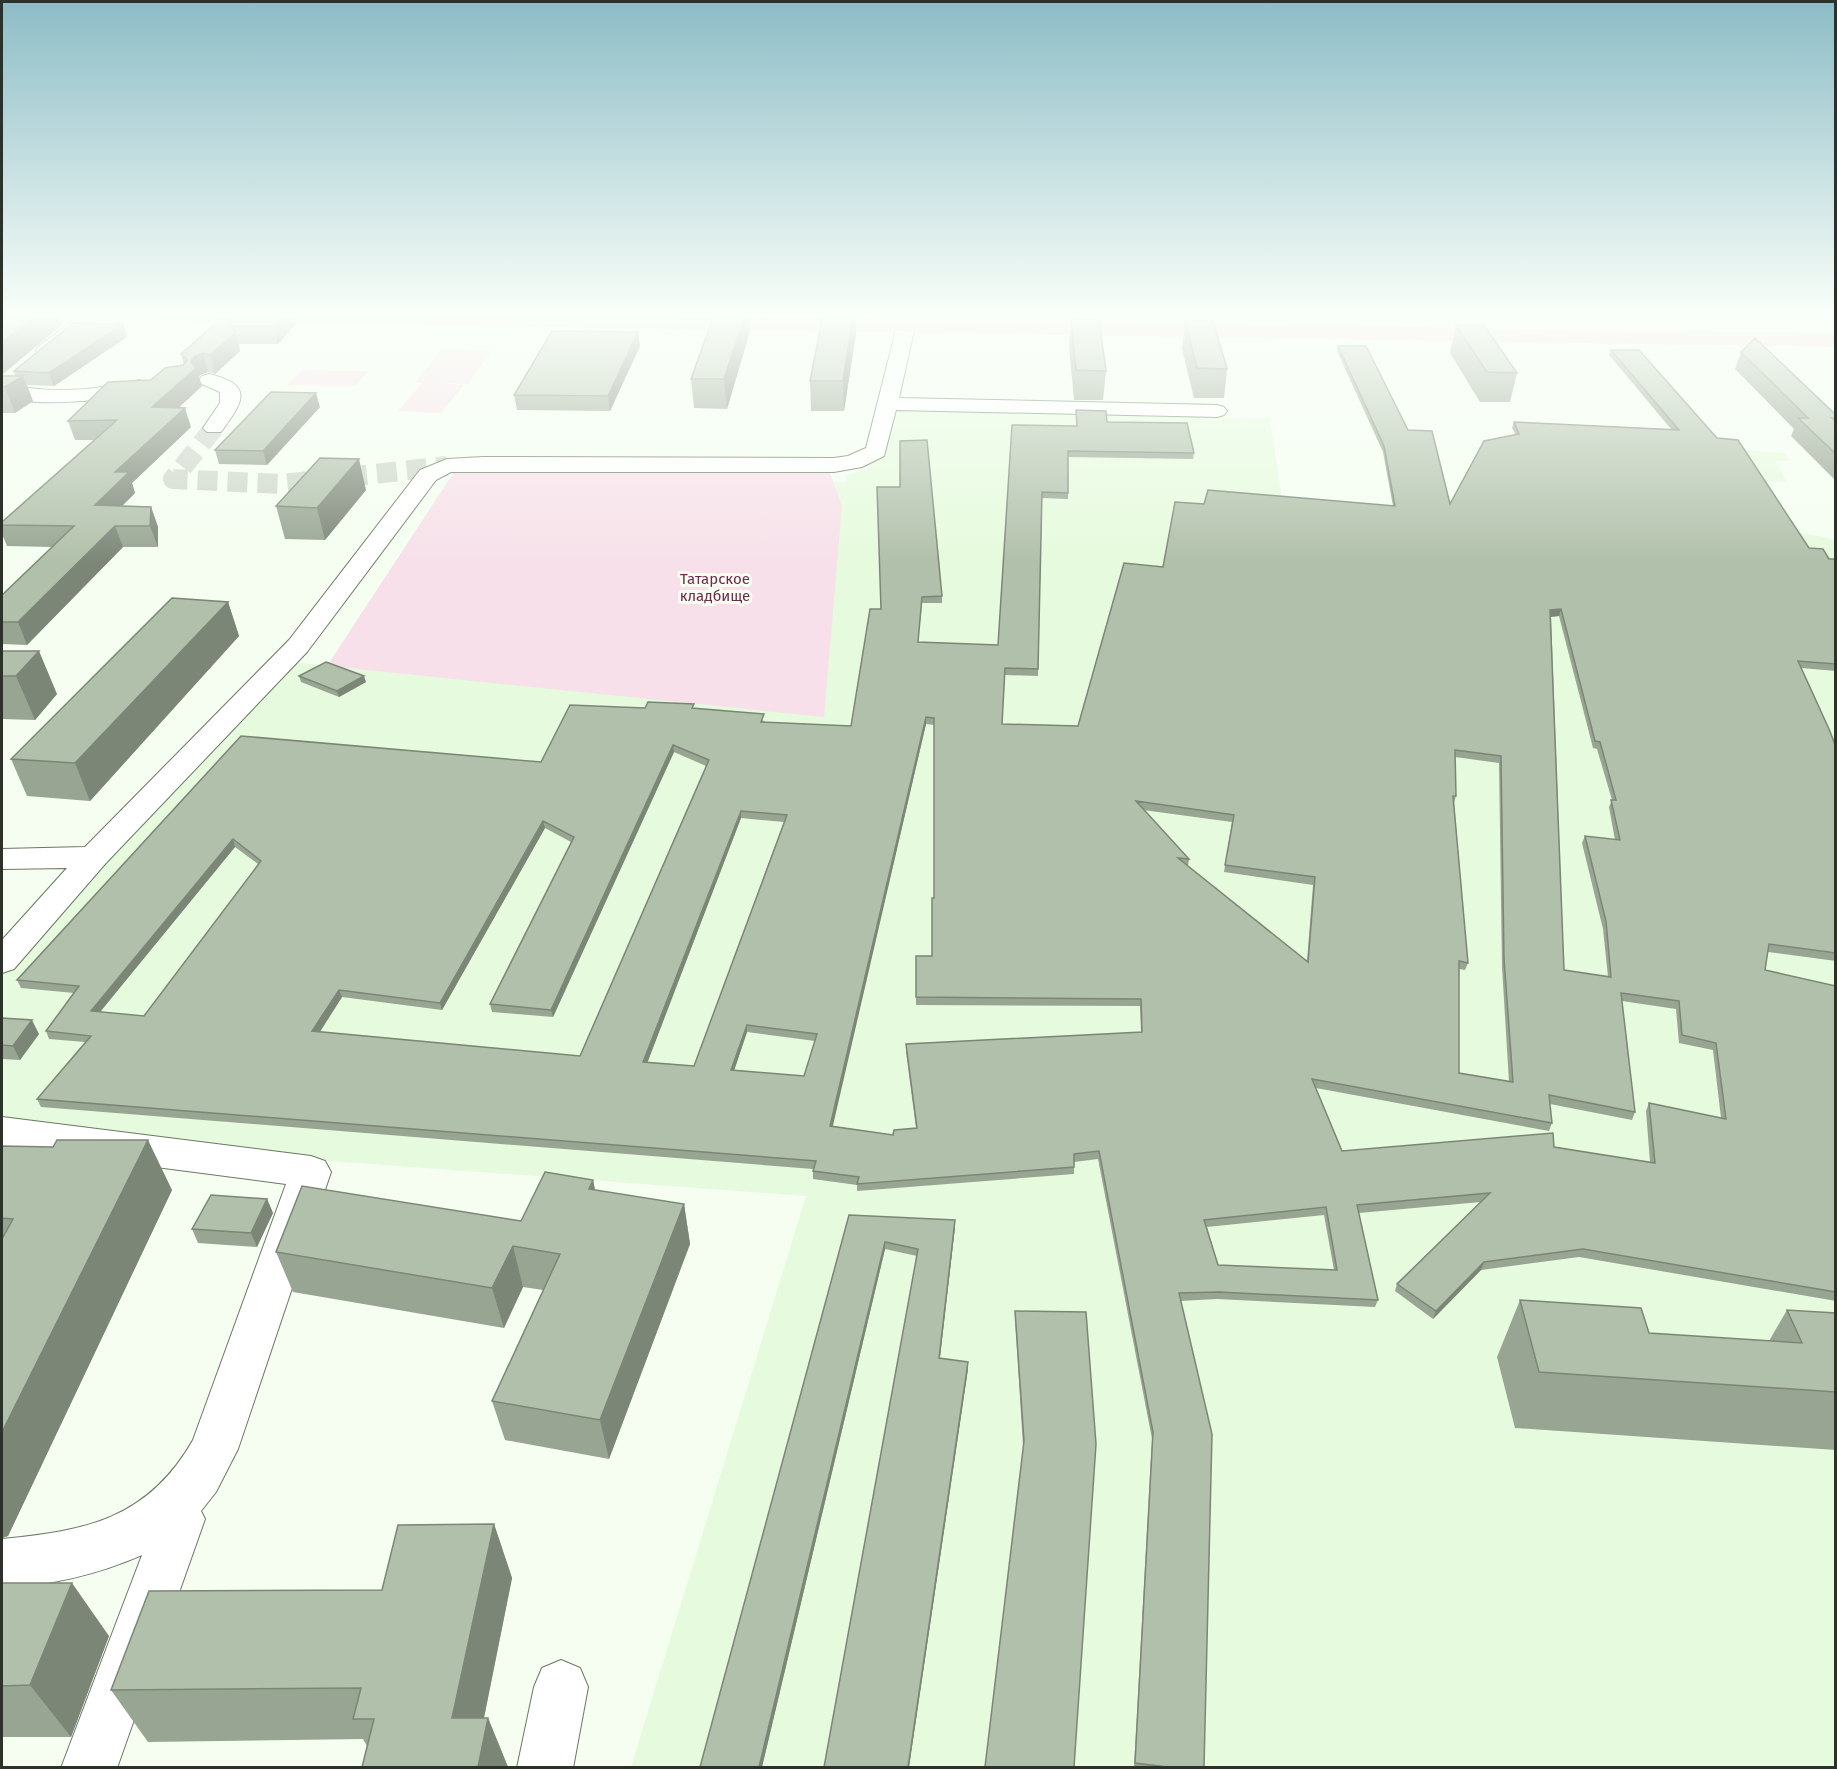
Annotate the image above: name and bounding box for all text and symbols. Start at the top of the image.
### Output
park label: Татарское кладбище [680,570,750,605]

